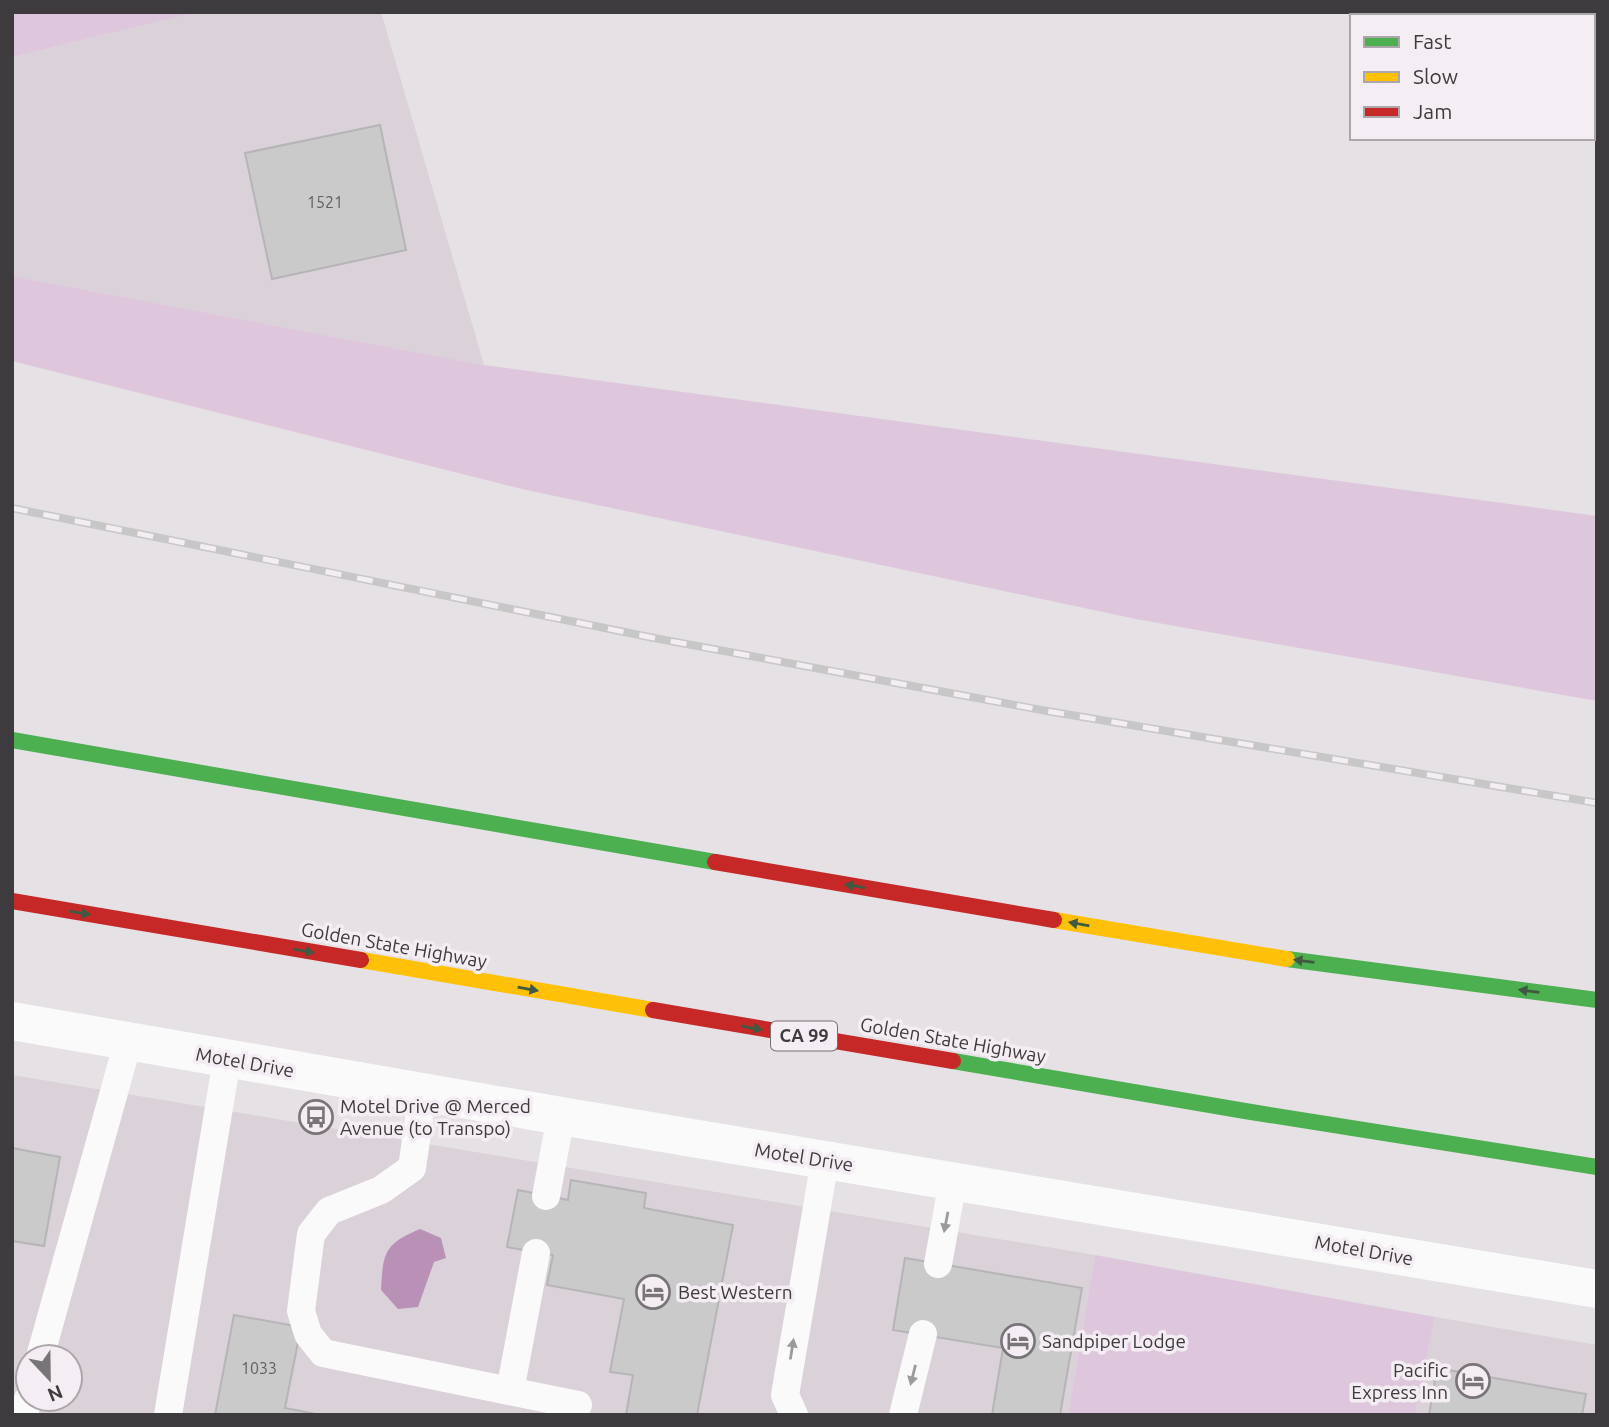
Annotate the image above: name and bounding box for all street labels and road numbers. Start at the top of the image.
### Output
street label: Golden State Highway [299,918,489,972]
street label: Golden State Highway [858,1013,1048,1067]
road number: CA 99 [771,1021,837,1050]
street label: Motel Drive [194,1043,296,1081]
street label: Motel Drive [753,1138,855,1176]
street label: Motel Drive [1313,1231,1415,1269]

